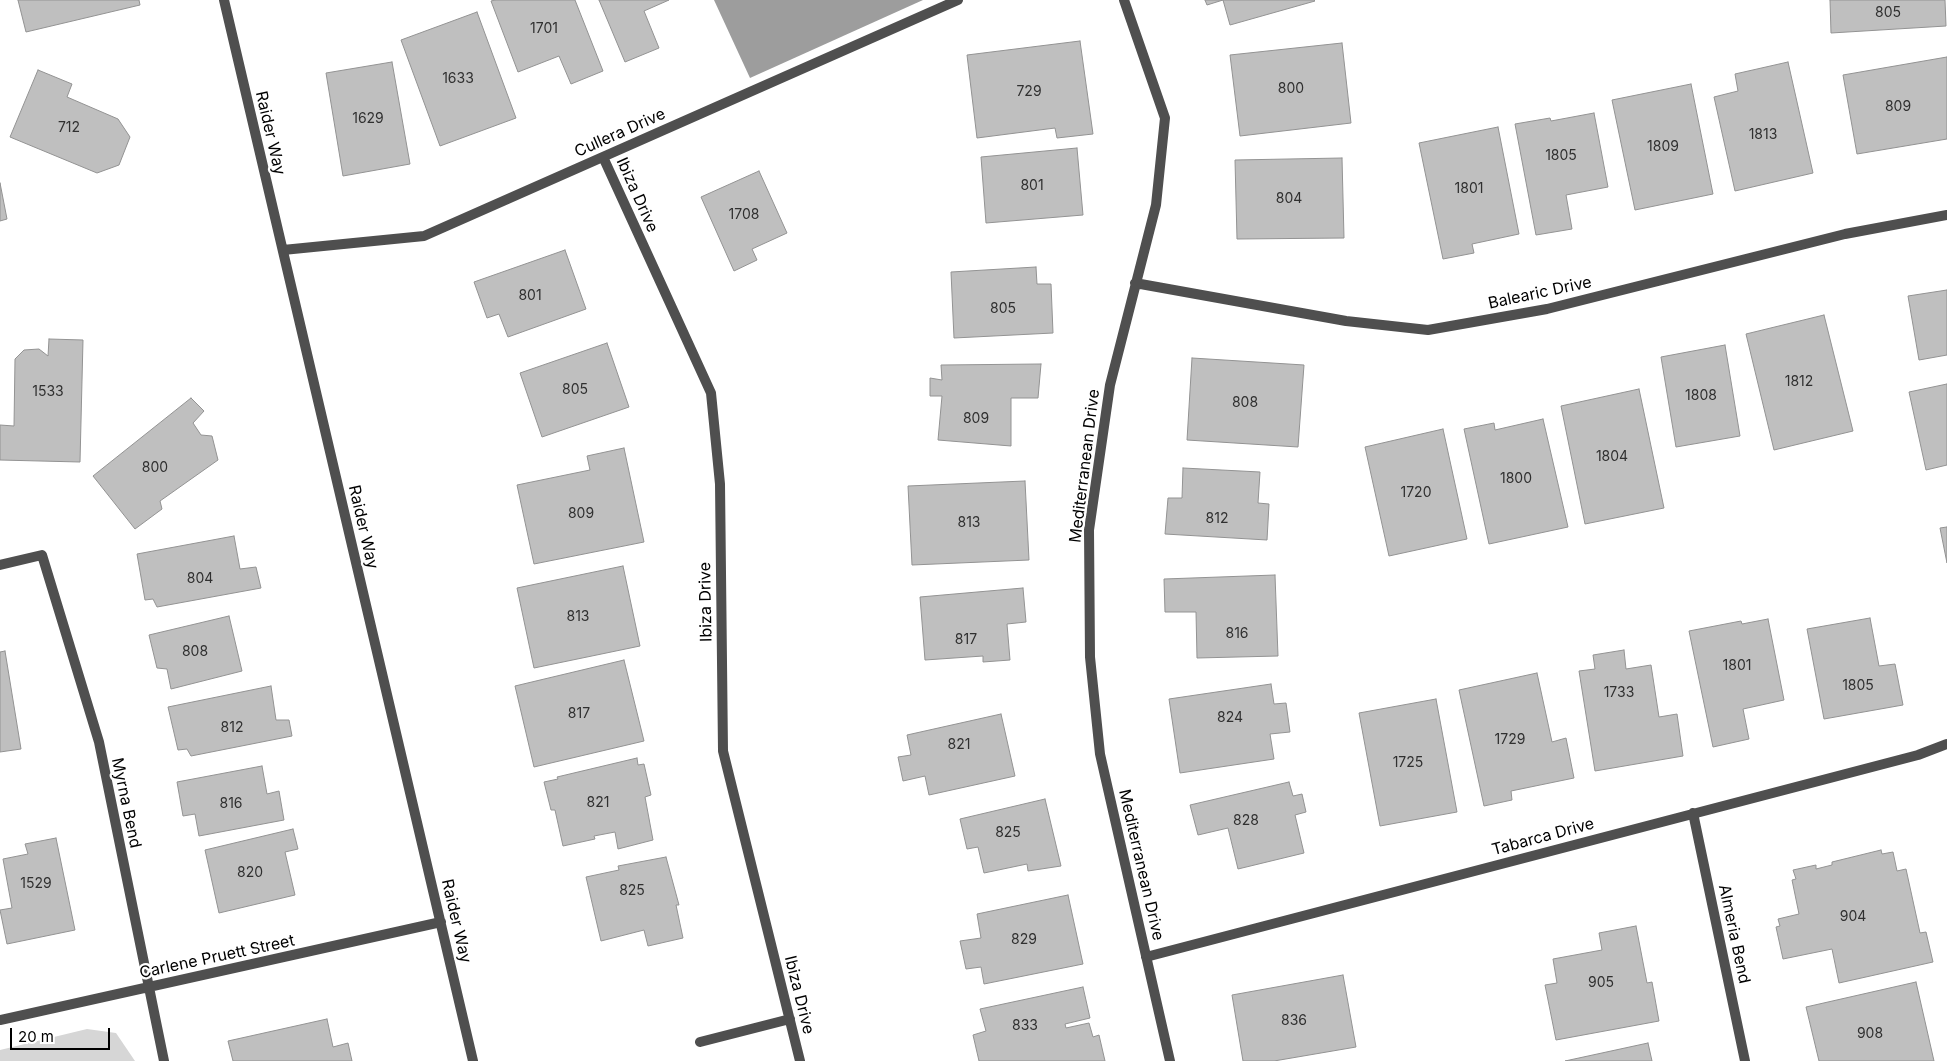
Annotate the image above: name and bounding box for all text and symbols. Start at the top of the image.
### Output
house number: 805 [1875,5,1901,21]
house number: 1701 [530,21,558,37]
house number: 1633 [442,71,474,87]
house number: 800 [1278,81,1304,97]
house number: 729 [1016,84,1042,100]
street label: Raider Way [251,89,289,177]
house number: 809 [1885,99,1911,115]
street label: Cullera Drive [572,104,668,162]
house number: 1629 [352,111,384,127]
house number: 712 [58,120,80,136]
house number: 1813 [1749,127,1777,143]
house number: 1809 [1647,139,1679,155]
house number: 1805 [1545,148,1577,164]
street label: Ibiza Drive [612,155,662,235]
house number: 801 [1020,178,1044,194]
house number: 1801 [1455,181,1483,197]
house number: 804 [1276,191,1302,207]
house number: 1708 [729,207,759,223]
street label: Balearic Drive [1487,273,1593,313]
house number: 801 [518,288,542,304]
house number: 805 [990,301,1016,317]
house number: 1812 [1785,374,1813,390]
house number: 805 [562,382,588,398]
house number: 1533 [32,384,64,400]
street label: Mediterranean Drive [1066,388,1104,544]
house number: 1808 [1685,388,1717,404]
house number: 808 [1232,395,1258,411]
house number: 809 [963,411,989,427]
house number: 1804 [1596,449,1628,465]
house number: 800 [142,460,168,476]
house number: 1800 [1500,471,1532,487]
street label: Raider Way [344,483,382,571]
house number: 1720 [1401,485,1431,501]
house number: 809 [568,506,594,522]
house number: 812 [1206,511,1228,527]
house number: 813 [957,515,981,531]
street label: Ibiza Drive [696,562,716,642]
house number: 804 [187,571,213,587]
house number: 813 [566,609,590,625]
house number: 816 [1225,626,1249,642]
house number: 817 [955,632,977,648]
house number: 808 [182,644,208,660]
house number: 1801 [1723,658,1751,674]
house number: 1805 [1842,678,1874,694]
house number: 1733 [1604,685,1634,701]
house number: 817 [568,706,590,722]
house number: 824 [1217,710,1243,726]
house number: 812 [221,720,243,736]
house number: 1729 [1495,732,1525,748]
house number: 821 [948,737,970,753]
house number: 1725 [1393,755,1423,771]
street label: Myrna Bend [107,756,145,850]
street label: Mediterranean Drive [1114,787,1168,943]
house number: 821 [587,795,609,811]
house number: 816 [219,796,243,812]
house number: 828 [1233,813,1259,829]
street label: Tabarca Drive [1490,814,1596,860]
house number: 825 [995,825,1021,841]
house number: 820 [237,865,263,881]
house number: 1529 [20,876,52,892]
street label: Raider Way [437,877,475,965]
house number: 825 [619,883,645,899]
street label: Almeria Bend [1714,883,1754,985]
house number: 904 [1840,909,1866,925]
street label: Carlene Pruett Street [138,931,296,983]
house number: 829 [1011,932,1037,948]
street label: Ibiza Drive [780,954,818,1036]
house number: 905 [1588,975,1614,991]
house number: 836 [1281,1013,1307,1029]
scale bar [12,1018,112,1050]
house number: 833 [1012,1018,1038,1034]
house number: 908 [1857,1026,1883,1042]
text: 20 m [18,1027,54,1046]

